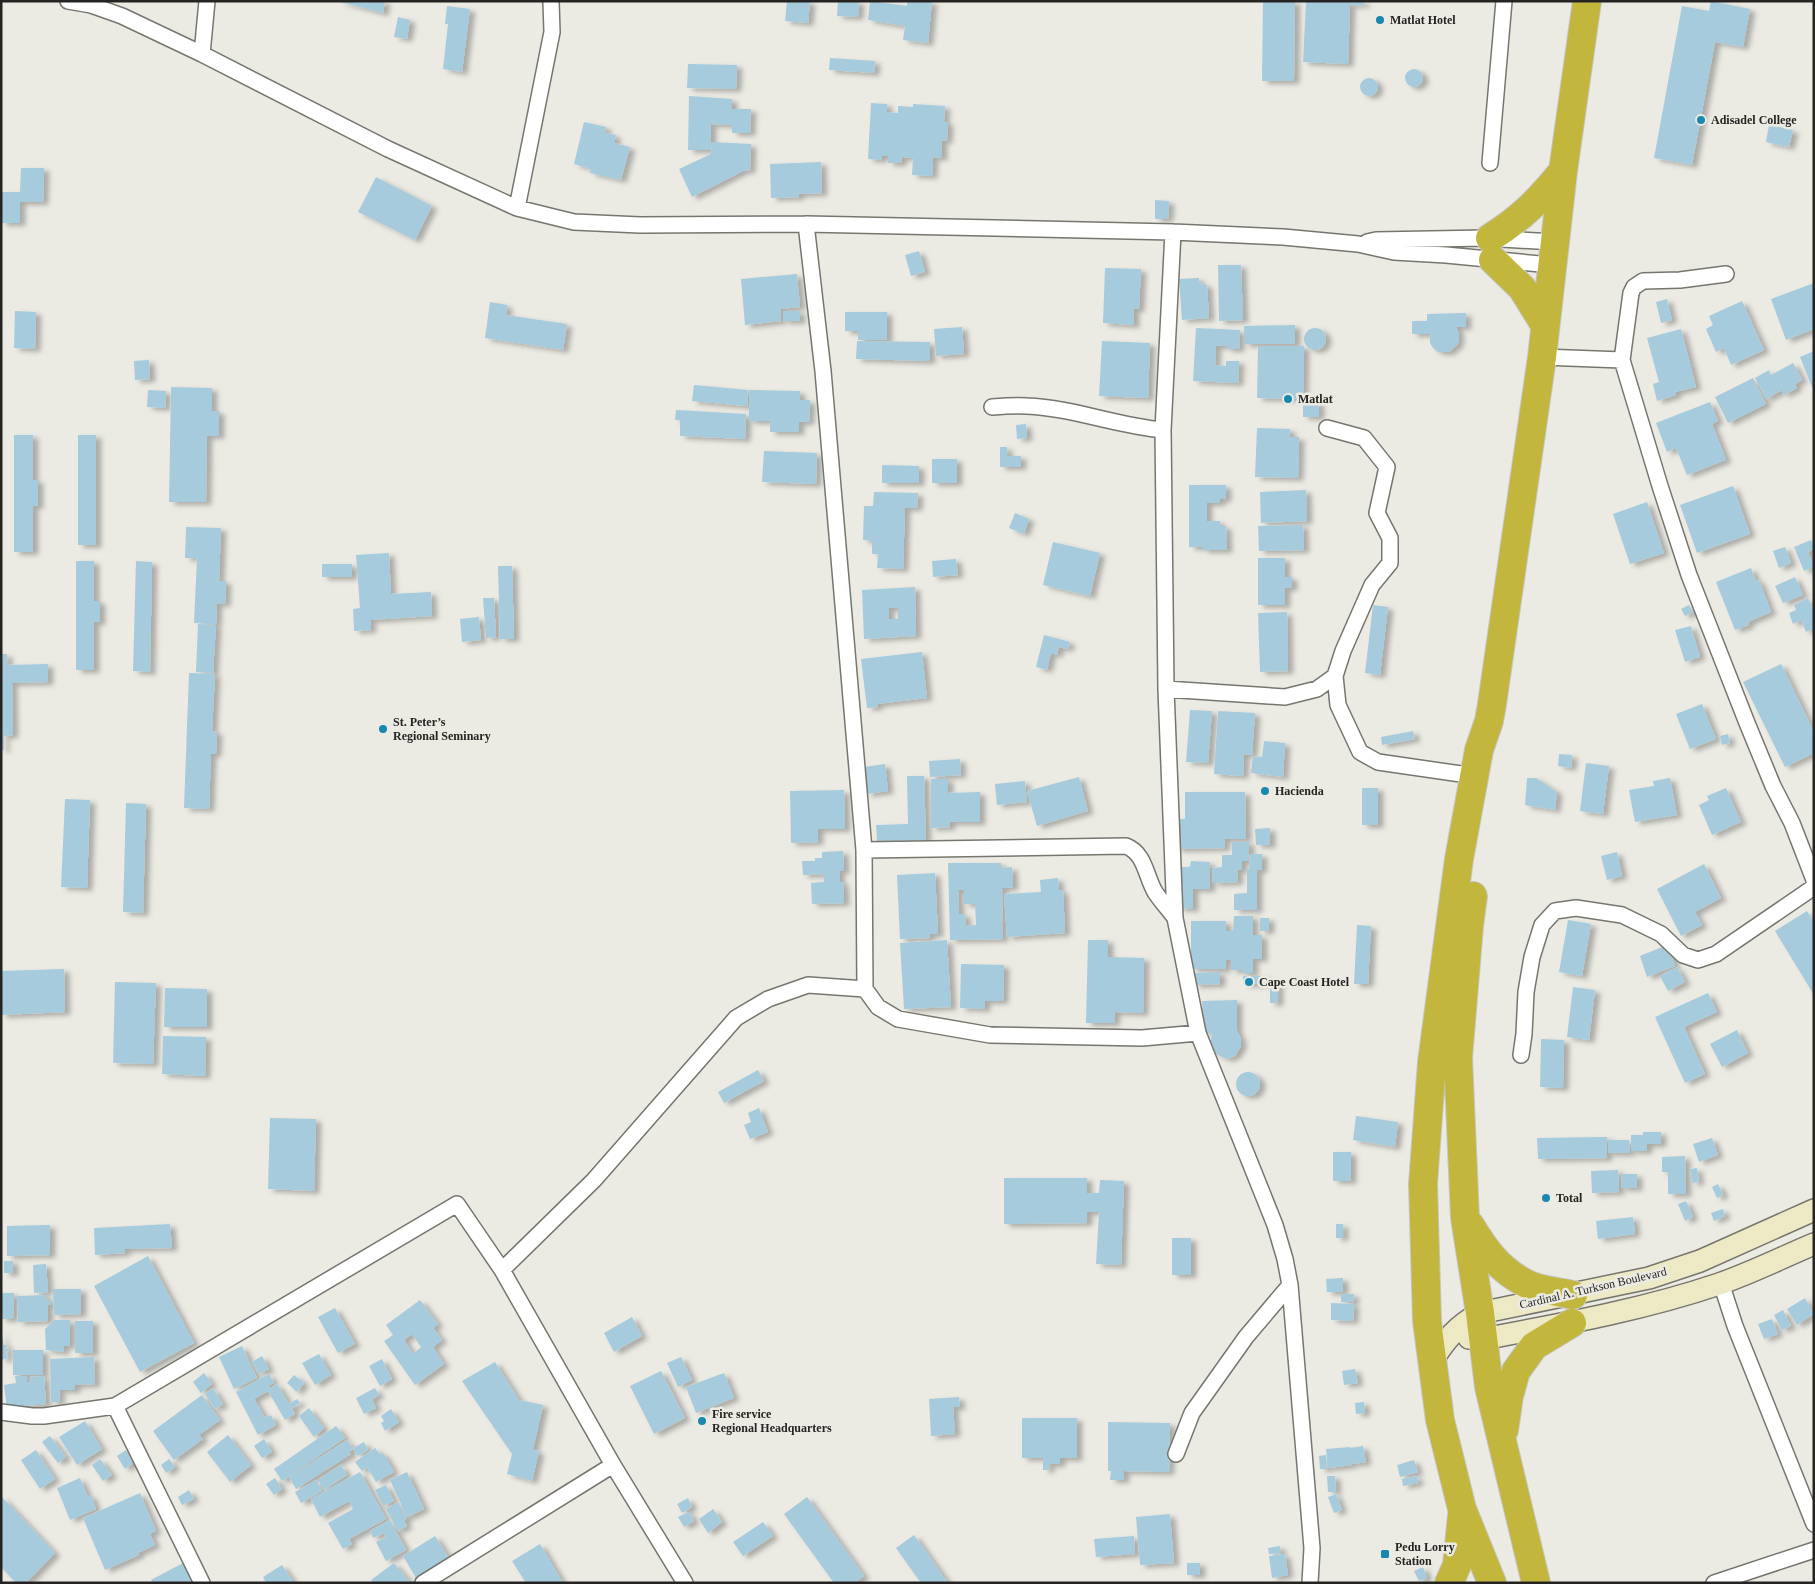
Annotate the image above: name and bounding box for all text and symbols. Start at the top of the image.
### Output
place label: Matlat Hotel [1390,13,1456,27]
marker: Matlat Hotel [1374,14,1386,26]
place label: Adisadel College [1711,113,1797,127]
marker: Adisadel College [1695,114,1707,126]
place label: Matlat [1298,392,1333,406]
marker: Matlat [1282,393,1294,405]
place label: St. Peter’s Regional Seminary [393,715,491,743]
marker: St. Peter’s Regional Seminary [377,723,389,735]
place label: Hacienda [1275,784,1324,798]
marker: Hacienda [1259,785,1271,797]
place label: Cape Coast Hotel [1259,975,1350,989]
marker: Cape Coast Hotel [1243,976,1255,988]
place label: Total [1556,1191,1583,1205]
marker: Total [1540,1192,1552,1204]
street label: Cardinal A. Turkson Boulevard [1518,1264,1668,1312]
place label: Fire service Regional Headquarters [712,1407,832,1435]
marker: Fire service Regional Headquarters [696,1415,708,1427]
place label: Pedu Lorry Station [1395,1540,1455,1568]
marker: Pedu Lorry Station [1379,1548,1391,1560]

